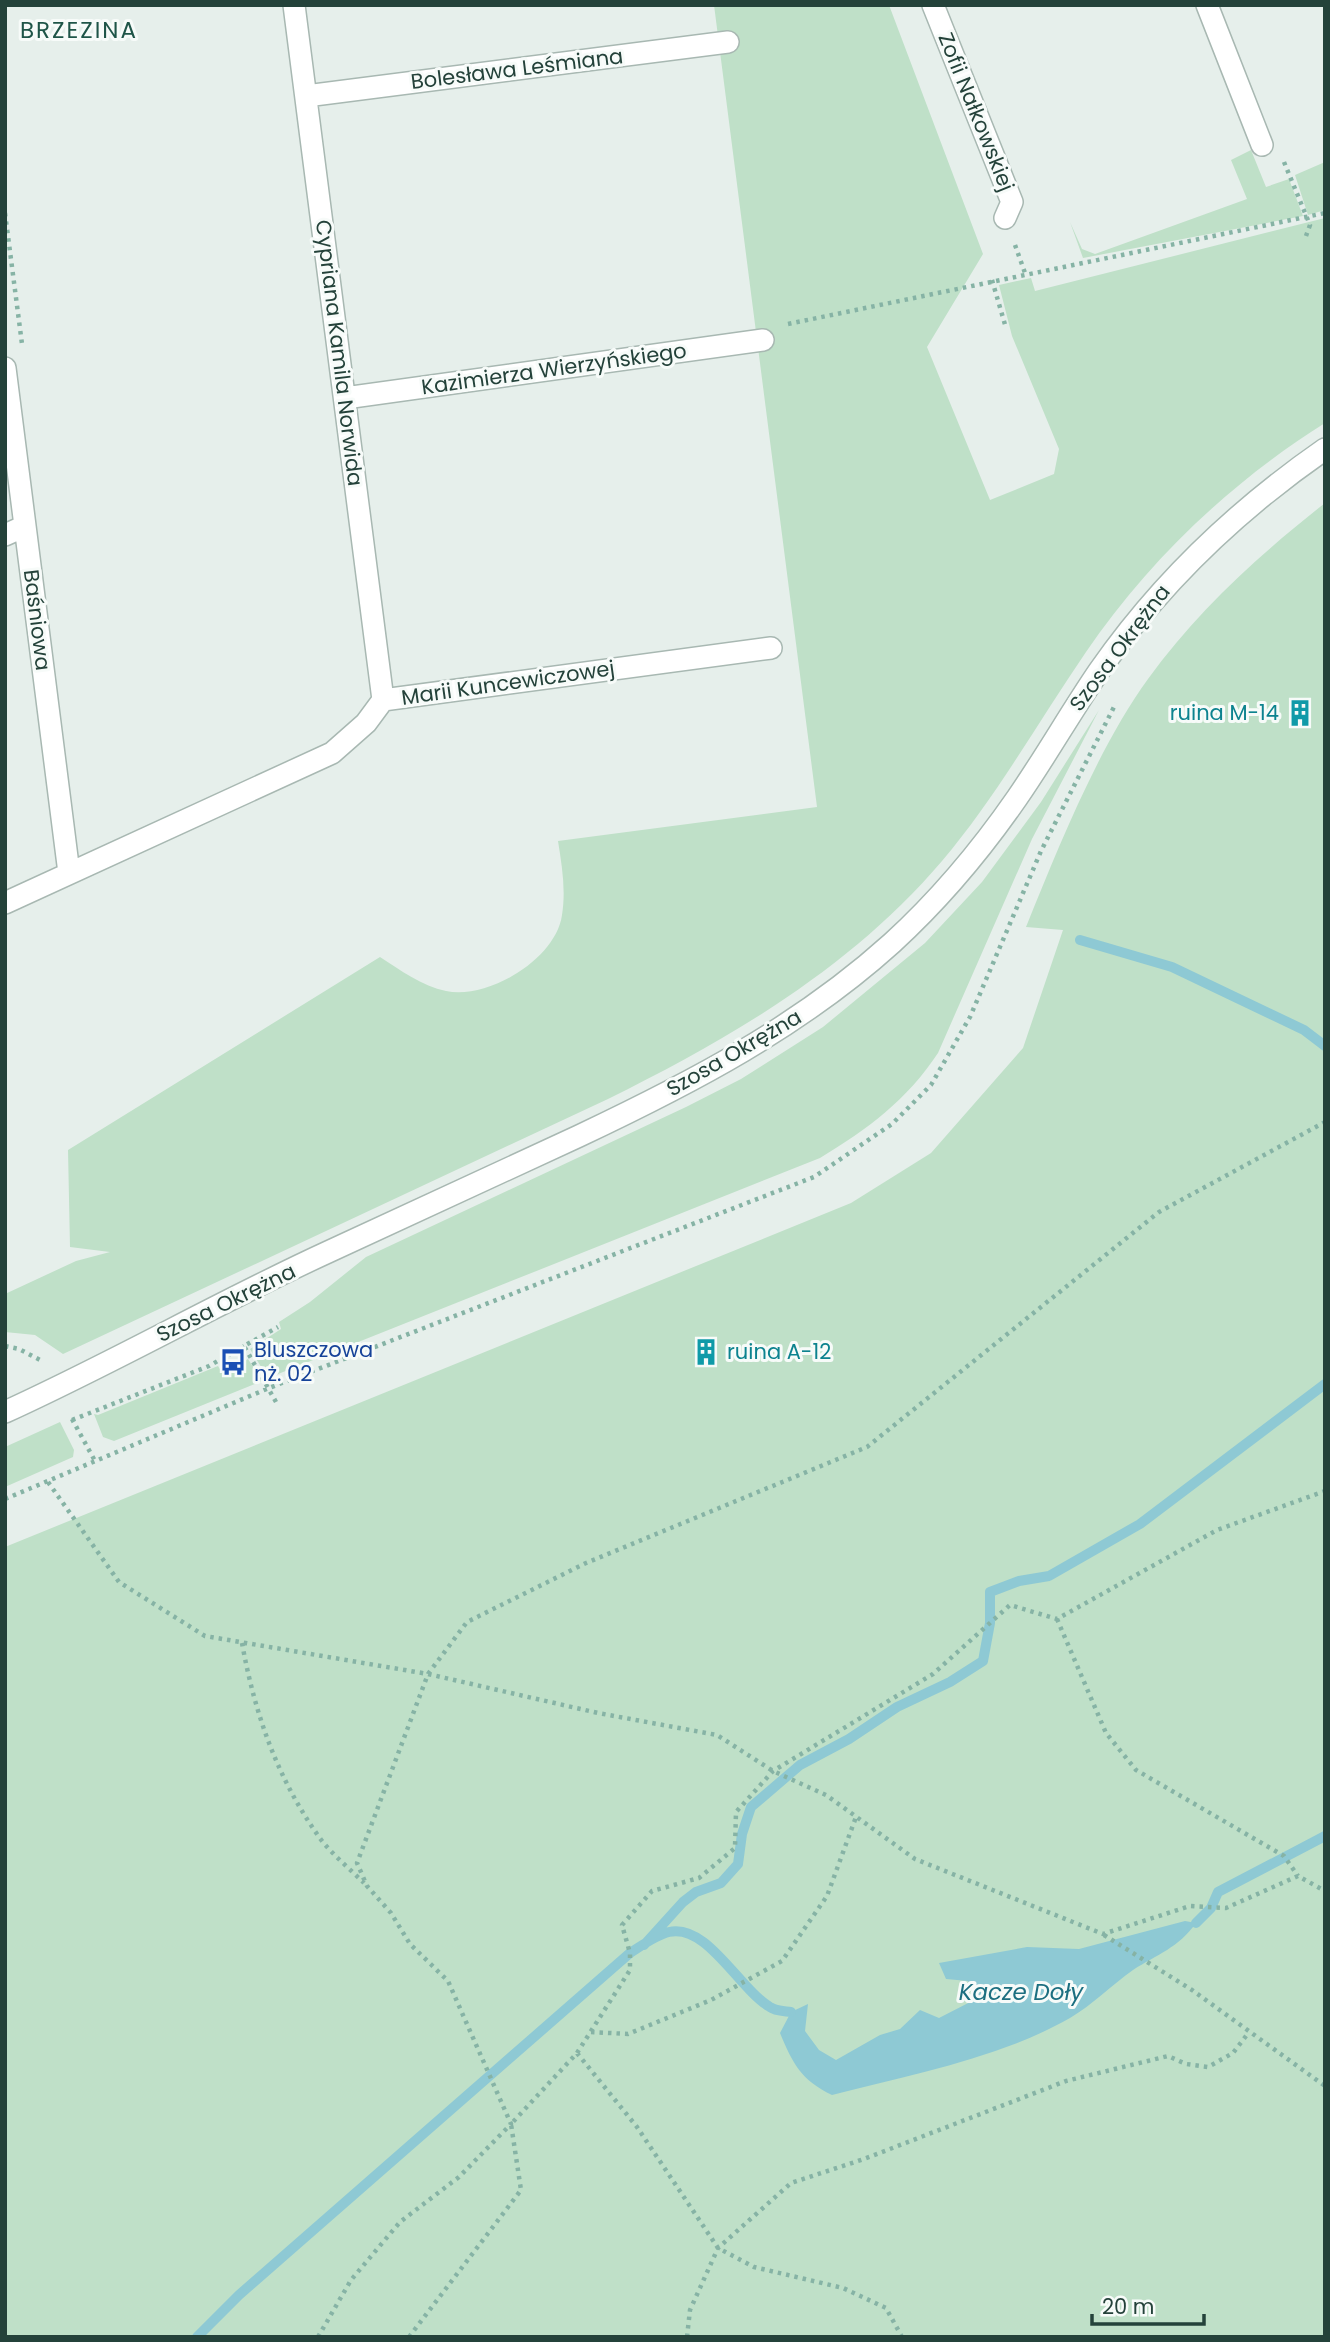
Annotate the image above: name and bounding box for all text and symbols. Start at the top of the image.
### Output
district label: BRZEZINA [20,14,138,46]
street label: Zofii Nałkowskiej [931,28,1021,195]
street label: Bolesława Leśmiana [409,41,625,96]
street label: Cypriana Kamila Norwida [309,218,370,488]
street label: Kazimierza Wierzyńskiego [419,336,688,401]
street label: Baśniowa [17,568,58,672]
street label: Szosa Okrężna [1062,578,1177,717]
street label: Marii Kuncewiczowej [400,653,616,712]
place label: ruina M-14 [1170,698,1279,727]
building icon: ruina M-14 [1285,698,1315,728]
street label: Szosa Okrężna [661,1002,807,1103]
street label: Szosa Okrężna [151,1256,300,1349]
place label: Bluszczowa nż. 02 [254,1335,373,1388]
building icon: ruina A-12 [691,1337,721,1367]
place label: ruina A-12 [727,1337,831,1366]
bus stop icon: Bluszczowa nż. 02 [218,1347,248,1377]
water label: Kacze Doły [959,1976,1084,2008]
scale bar [1092,2282,1204,2326]
text: 20 m [1102,2292,1155,2321]

